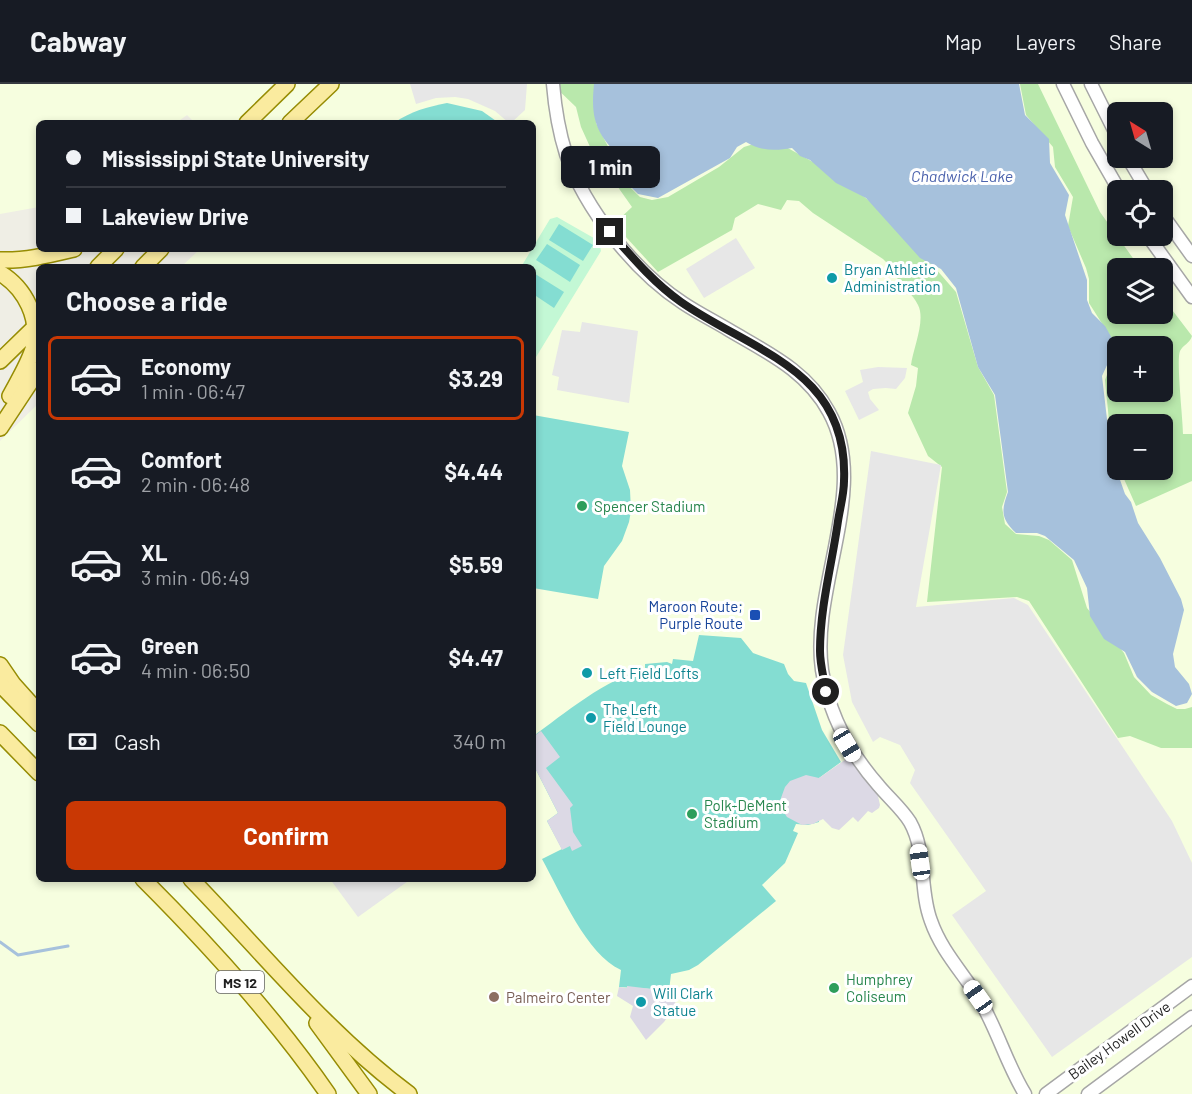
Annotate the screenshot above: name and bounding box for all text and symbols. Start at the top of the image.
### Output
text: Cabway [30,24,127,58]
text: Map [945,29,982,54]
text: Layers [1015,29,1076,54]
text: Share [1109,29,1162,54]
north arrow [1107,102,1173,168]
map controls [1107,102,1173,480]
text: Mississippi State University [102,145,369,171]
callout: 1 min [560,145,660,187]
text: 1 min [589,155,632,179]
water label: Chadwick Lake [911,166,1013,185]
button: locate [1107,180,1173,246]
text: Lakeview Drive [102,203,249,229]
route end [596,218,623,245]
button: layers [1107,258,1173,324]
place label: Bryan Athletic Administration [844,260,940,295]
marker: Bryan Athletic Administration [825,271,839,285]
text: Choose a ride [66,284,228,316]
button: + [1107,336,1173,402]
icon: car [69,351,123,405]
text: Economy [141,353,231,379]
text: $3.29 [449,365,503,391]
text: 1 min · 06:47 [141,379,245,403]
button: − [1107,414,1173,480]
icon: car [69,444,123,498]
text: Comfort [141,446,222,472]
text: $4.44 [445,458,503,484]
text: 2 min · 06:48 [141,472,250,496]
place label: Spencer Stadium [594,497,705,515]
marker: Spencer Stadium [575,499,589,513]
icon: car [69,537,123,591]
text: XL [141,539,167,565]
text: $5.59 [449,551,503,577]
text: 3 min · 06:49 [141,565,250,589]
place label: Maroon Route; Purple Route [649,597,743,632]
marker: Maroon Route; Purple Route [748,608,762,622]
icon: car [69,630,123,684]
text: Green [141,632,199,658]
text: $4.47 [449,644,503,670]
text: 4 min · 06:50 [141,658,251,682]
place label: Left Field Lofts [599,664,699,682]
marker: Left Field Lofts [580,666,594,680]
route start [812,678,839,705]
place label: The Left Field Lounge [603,700,687,735]
marker: The Left Field Lounge [584,711,598,725]
icon: cash [66,725,99,758]
car [830,725,864,765]
text: Cash [114,728,161,754]
text: 340 m [453,729,506,753]
place label: Polk-DeMent Stadium [704,796,787,831]
button: Confirm [66,801,506,870]
marker: Polk-DeMent Stadium [685,807,699,821]
car [909,843,931,881]
place label: Humphrey Coliseum [846,970,913,1005]
road number: MS 12 [216,971,264,993]
car [960,977,996,1017]
marker: Humphrey Coliseum [827,981,841,995]
place label: Will Clark Statue [653,984,714,1019]
place label: Palmeiro Center [506,988,611,1006]
marker: Palmeiro Center [487,990,501,1004]
marker: Will Clark Statue [634,995,648,1009]
street label: Bailey Howell Drive [1065,997,1173,1083]

